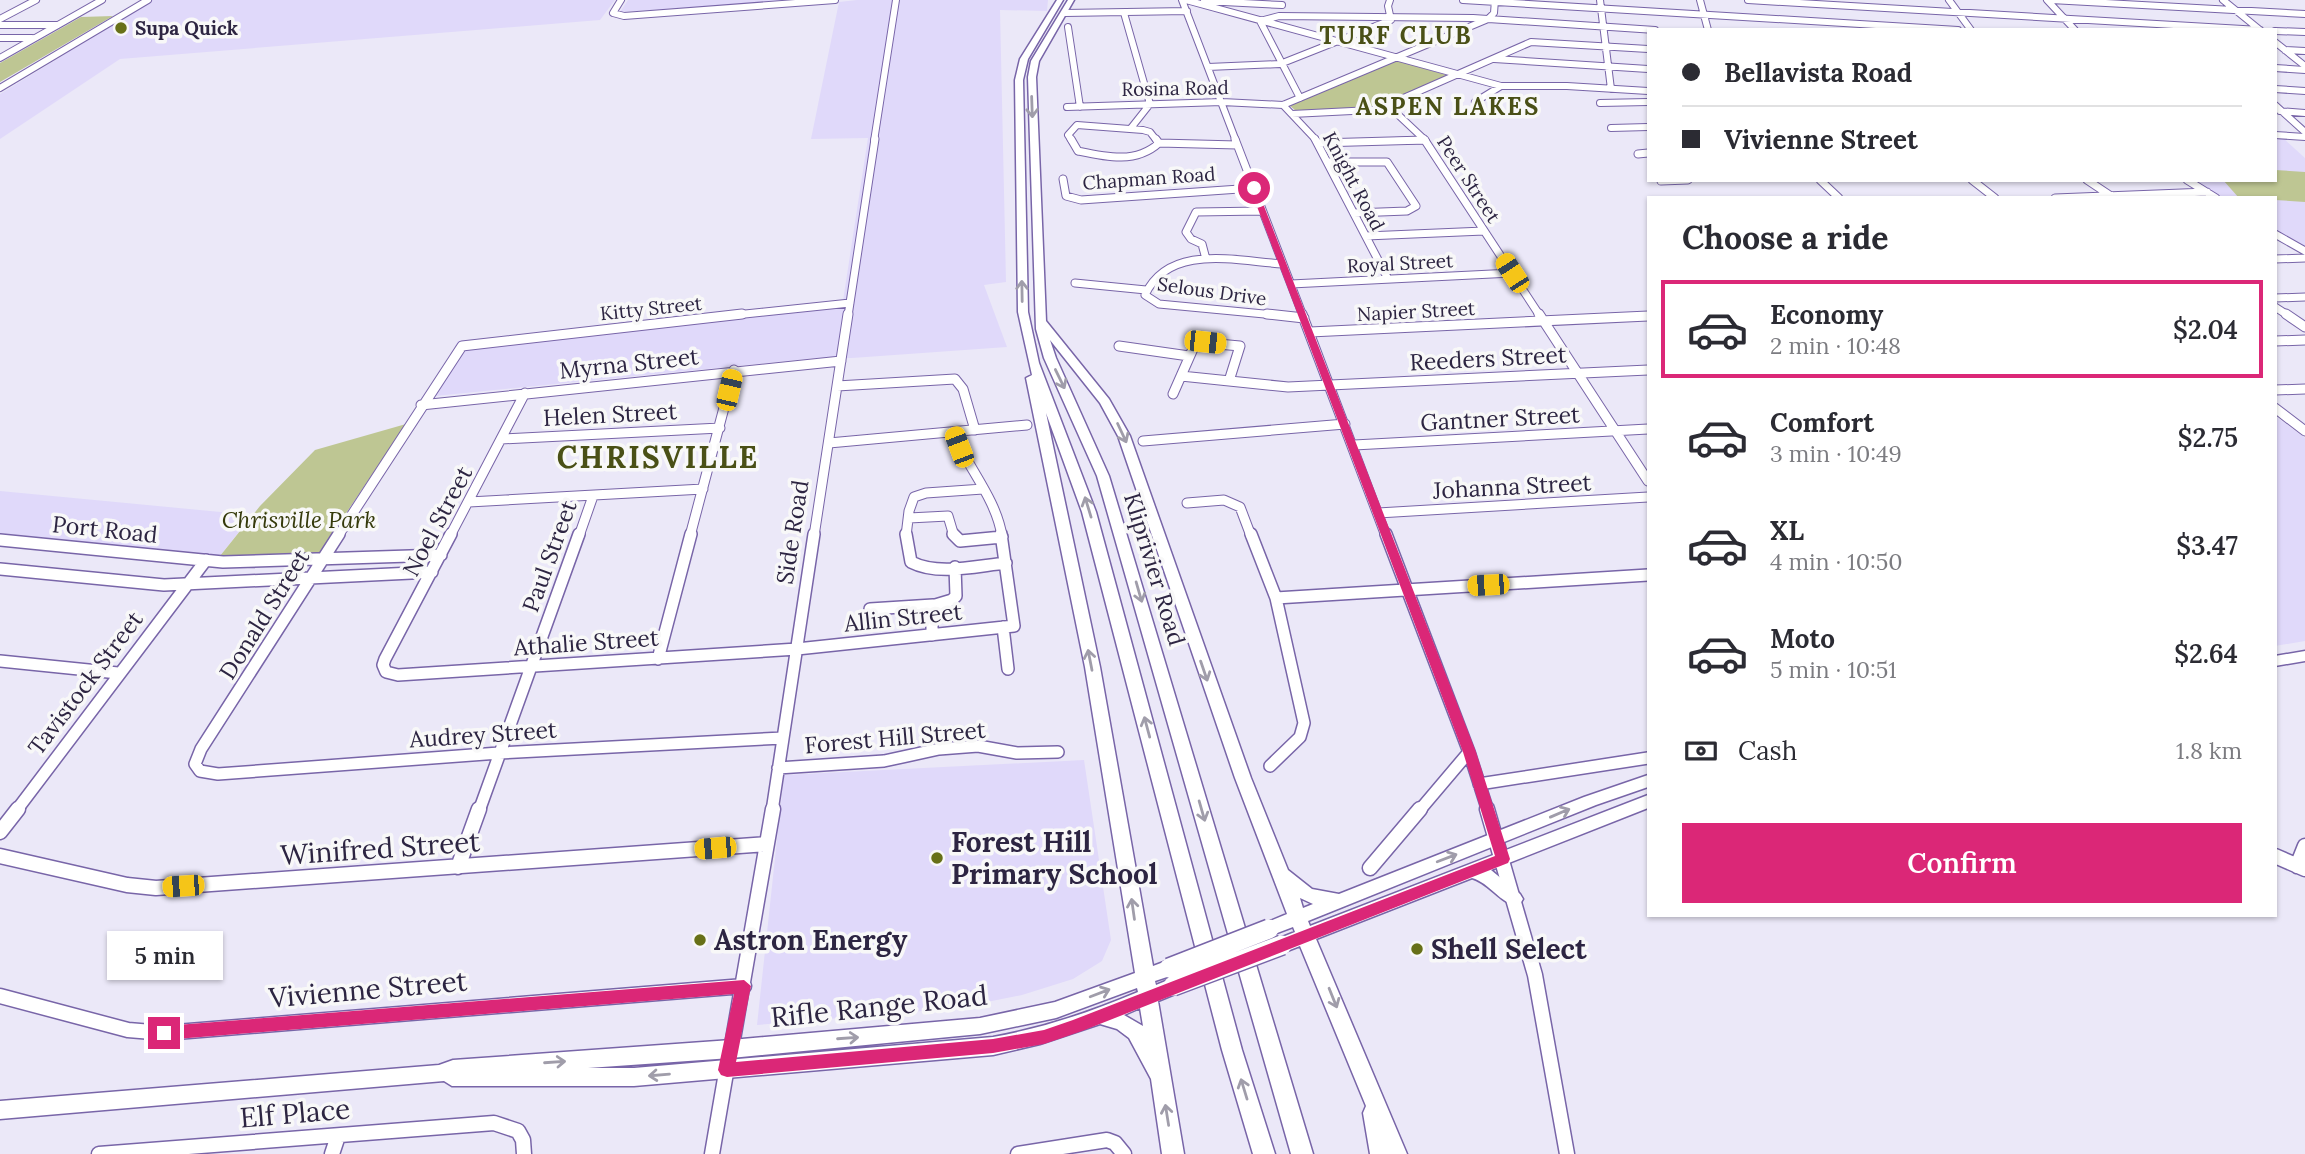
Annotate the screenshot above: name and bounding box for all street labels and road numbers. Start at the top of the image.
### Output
street label: Rosina Road [1121,75,1229,101]
street label: Knight Road [1318,127,1390,235]
street label: Peer Street [1432,131,1506,228]
street label: Chapman Road [1082,161,1216,195]
street label: Royal Street [1346,248,1455,278]
street label: Selous Drive [1156,271,1268,311]
street label: Kitty Street [599,291,704,325]
street label: Napier Street [1356,296,1476,326]
street label: Reeders Street [1409,339,1567,377]
street label: Myrna Street [558,341,700,385]
street label: Helen Street [542,396,678,432]
street label: Gantner Street [1420,399,1581,437]
street label: Noel Street [396,461,478,581]
street label: Johanna Street [1431,467,1592,505]
street label: Side Road [769,478,815,586]
street label: Kliprivier Road [1118,489,1192,649]
street label: Paul Street [515,496,583,616]
street label: Port Road [51,509,159,549]
street label: Donald Street [213,544,315,684]
street label: Allin Street [842,596,964,638]
street label: Tavistock Street [21,605,149,761]
street label: Athalie Street [512,622,660,662]
street label: Audrey Street [407,714,558,754]
street label: Forest Hill Street [803,715,987,759]
street label: Winifred Street [279,823,481,873]
street label: Vivienne Street [266,962,469,1016]
street label: Rifle Range Road [769,977,989,1035]
street label: Elf Place [238,1090,352,1136]

